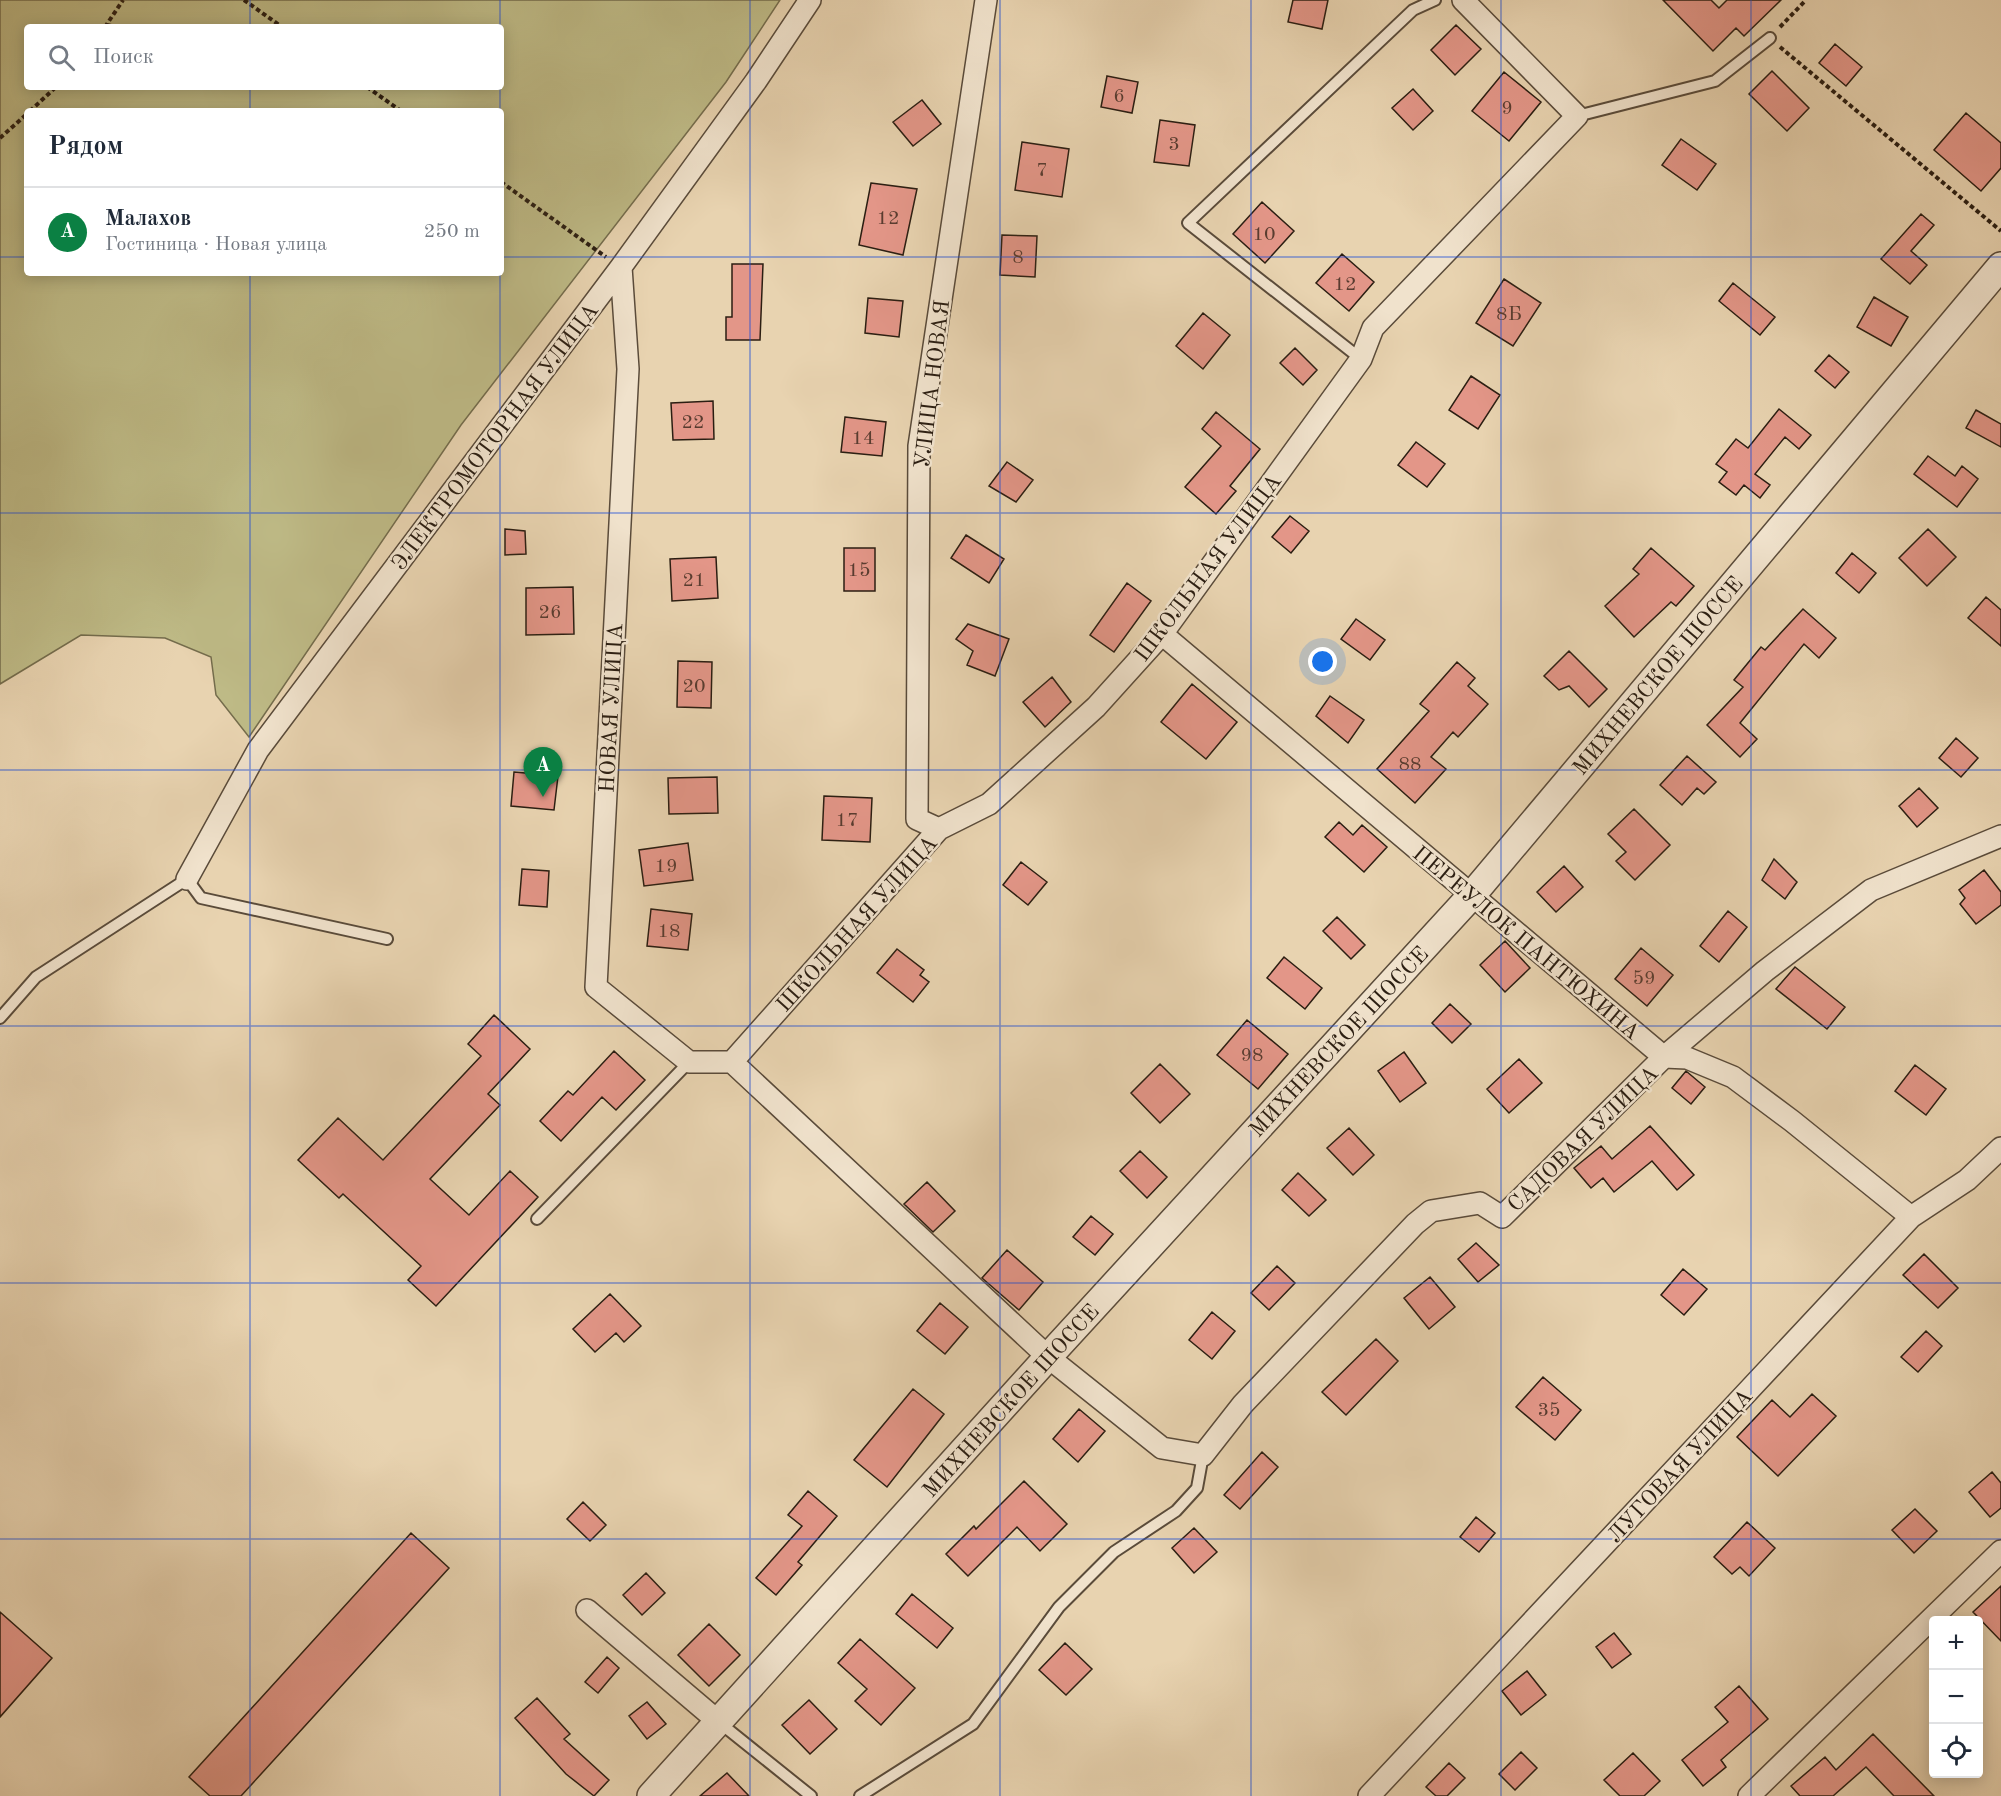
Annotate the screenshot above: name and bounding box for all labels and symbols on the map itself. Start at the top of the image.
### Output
house number: 6 [1113,87,1125,107]
house number: 9 [1501,99,1513,119]
house number: 3 [1168,135,1180,155]
house number: 7 [1036,161,1048,181]
house number: 12 [876,209,900,229]
house number: 10 [1252,225,1276,245]
house number: 8 [1012,248,1024,268]
house number: 12 [1333,275,1357,295]
street label: УЛИЦА НОВАЯ [912,299,954,470]
street label: ЭЛЕКТРОМОТОРНАЯ УЛИЦА [388,300,603,575]
house number: 8Б [1496,305,1522,325]
house number: 22 [681,413,705,433]
house number: 14 [851,429,875,449]
street label: ШКОЛЬНАЯ УЛИЦА [1131,470,1286,666]
house number: 15 [847,561,871,581]
house number: 21 [682,571,706,591]
street label: МИХНЕВСКОЕ ШОССЕ [1569,573,1748,780]
house number: 26 [538,603,562,623]
street label: НОВАЯ УЛИЦА [597,622,627,794]
your location [1308,647,1337,676]
house number: 20 [682,677,706,697]
pin: A [524,748,562,797]
house number: 88 [1398,755,1422,775]
house number: 17 [835,811,859,831]
street label: ШКОЛЬНАЯ УЛИЦА [773,832,942,1016]
street label: ПЕРЕУЛОК ПАНТЮХИНА [1408,842,1643,1045]
house number: 19 [654,857,678,877]
house number: 18 [657,922,681,942]
street label: МИХНЕВСКОЕ ШОССЕ [1246,943,1433,1142]
house number: 59 [1632,969,1656,989]
house number: 98 [1240,1046,1264,1066]
street label: САДОВАЯ УЛИЦА [1504,1062,1663,1217]
street label: МИХНЕВСКОЕ ШОССЕ [919,1301,1104,1502]
street label: ЛУГОВАЯ УЛИЦА [1604,1385,1757,1547]
house number: 35 [1537,1401,1561,1421]

